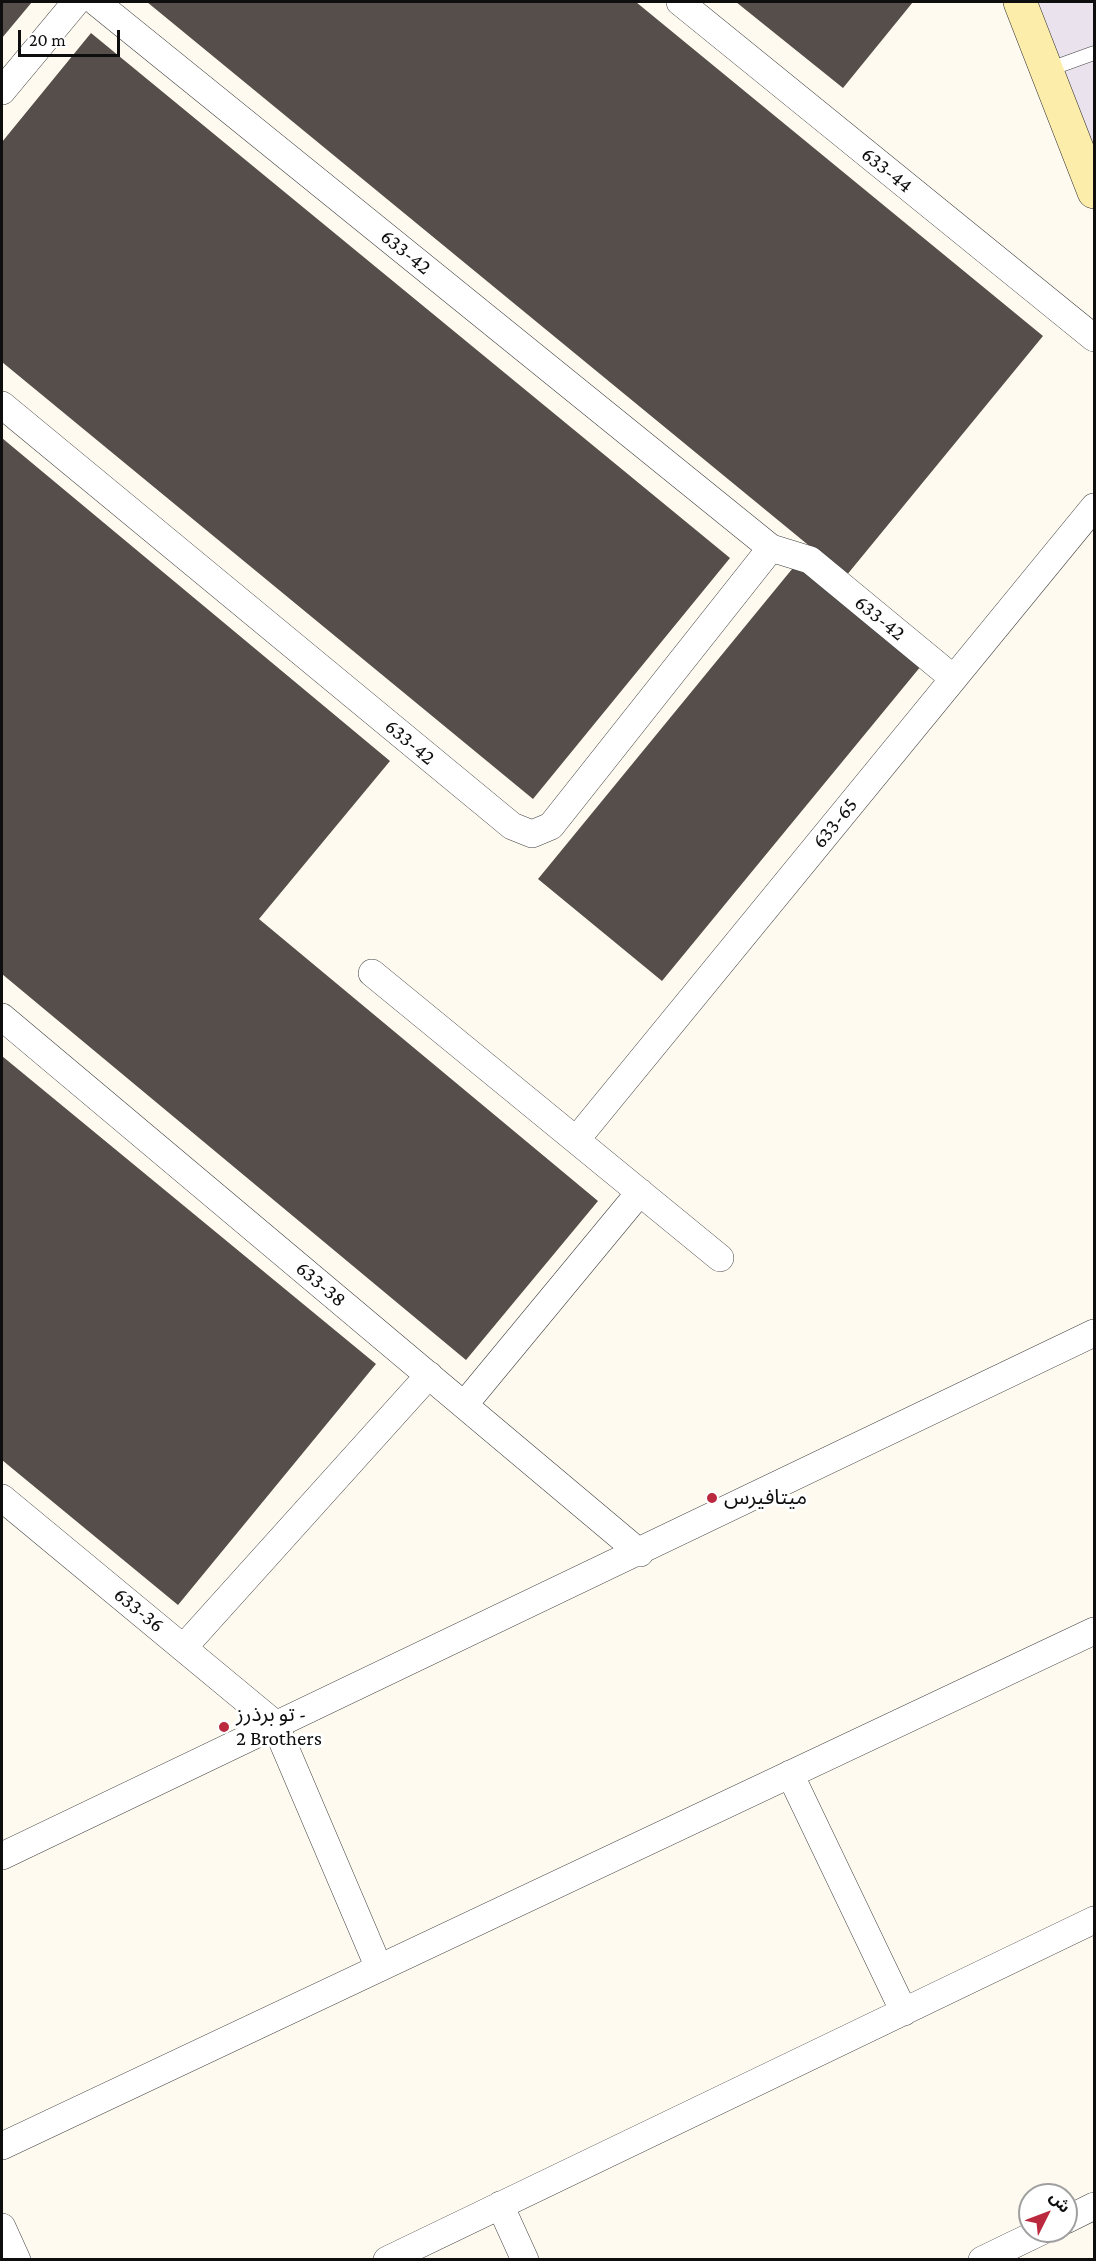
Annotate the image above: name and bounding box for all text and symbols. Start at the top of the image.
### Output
scale bar [21,18,123,56]
text: 20 m [29,30,66,50]
street label: 633-44 [856,142,918,198]
street label: 633-42 [375,224,437,280]
street label: 633-42 [849,590,911,646]
street label: 633-42 [380,714,440,770]
street label: 633-65 [807,793,863,853]
street label: 633-38 [291,1256,351,1312]
place label: ميتافيرس [724,1485,807,1511]
marker: ميتافيرس [705,1491,719,1505]
street label: 633-36 [109,1582,169,1638]
place label: تو برذرز - 2 Brothers [236,1702,322,1752]
marker: تو برذرز - 2 Brothers [217,1720,231,1734]
north arrow [1018,2183,1078,2243]
text: ش [1047,2188,1074,2216]

